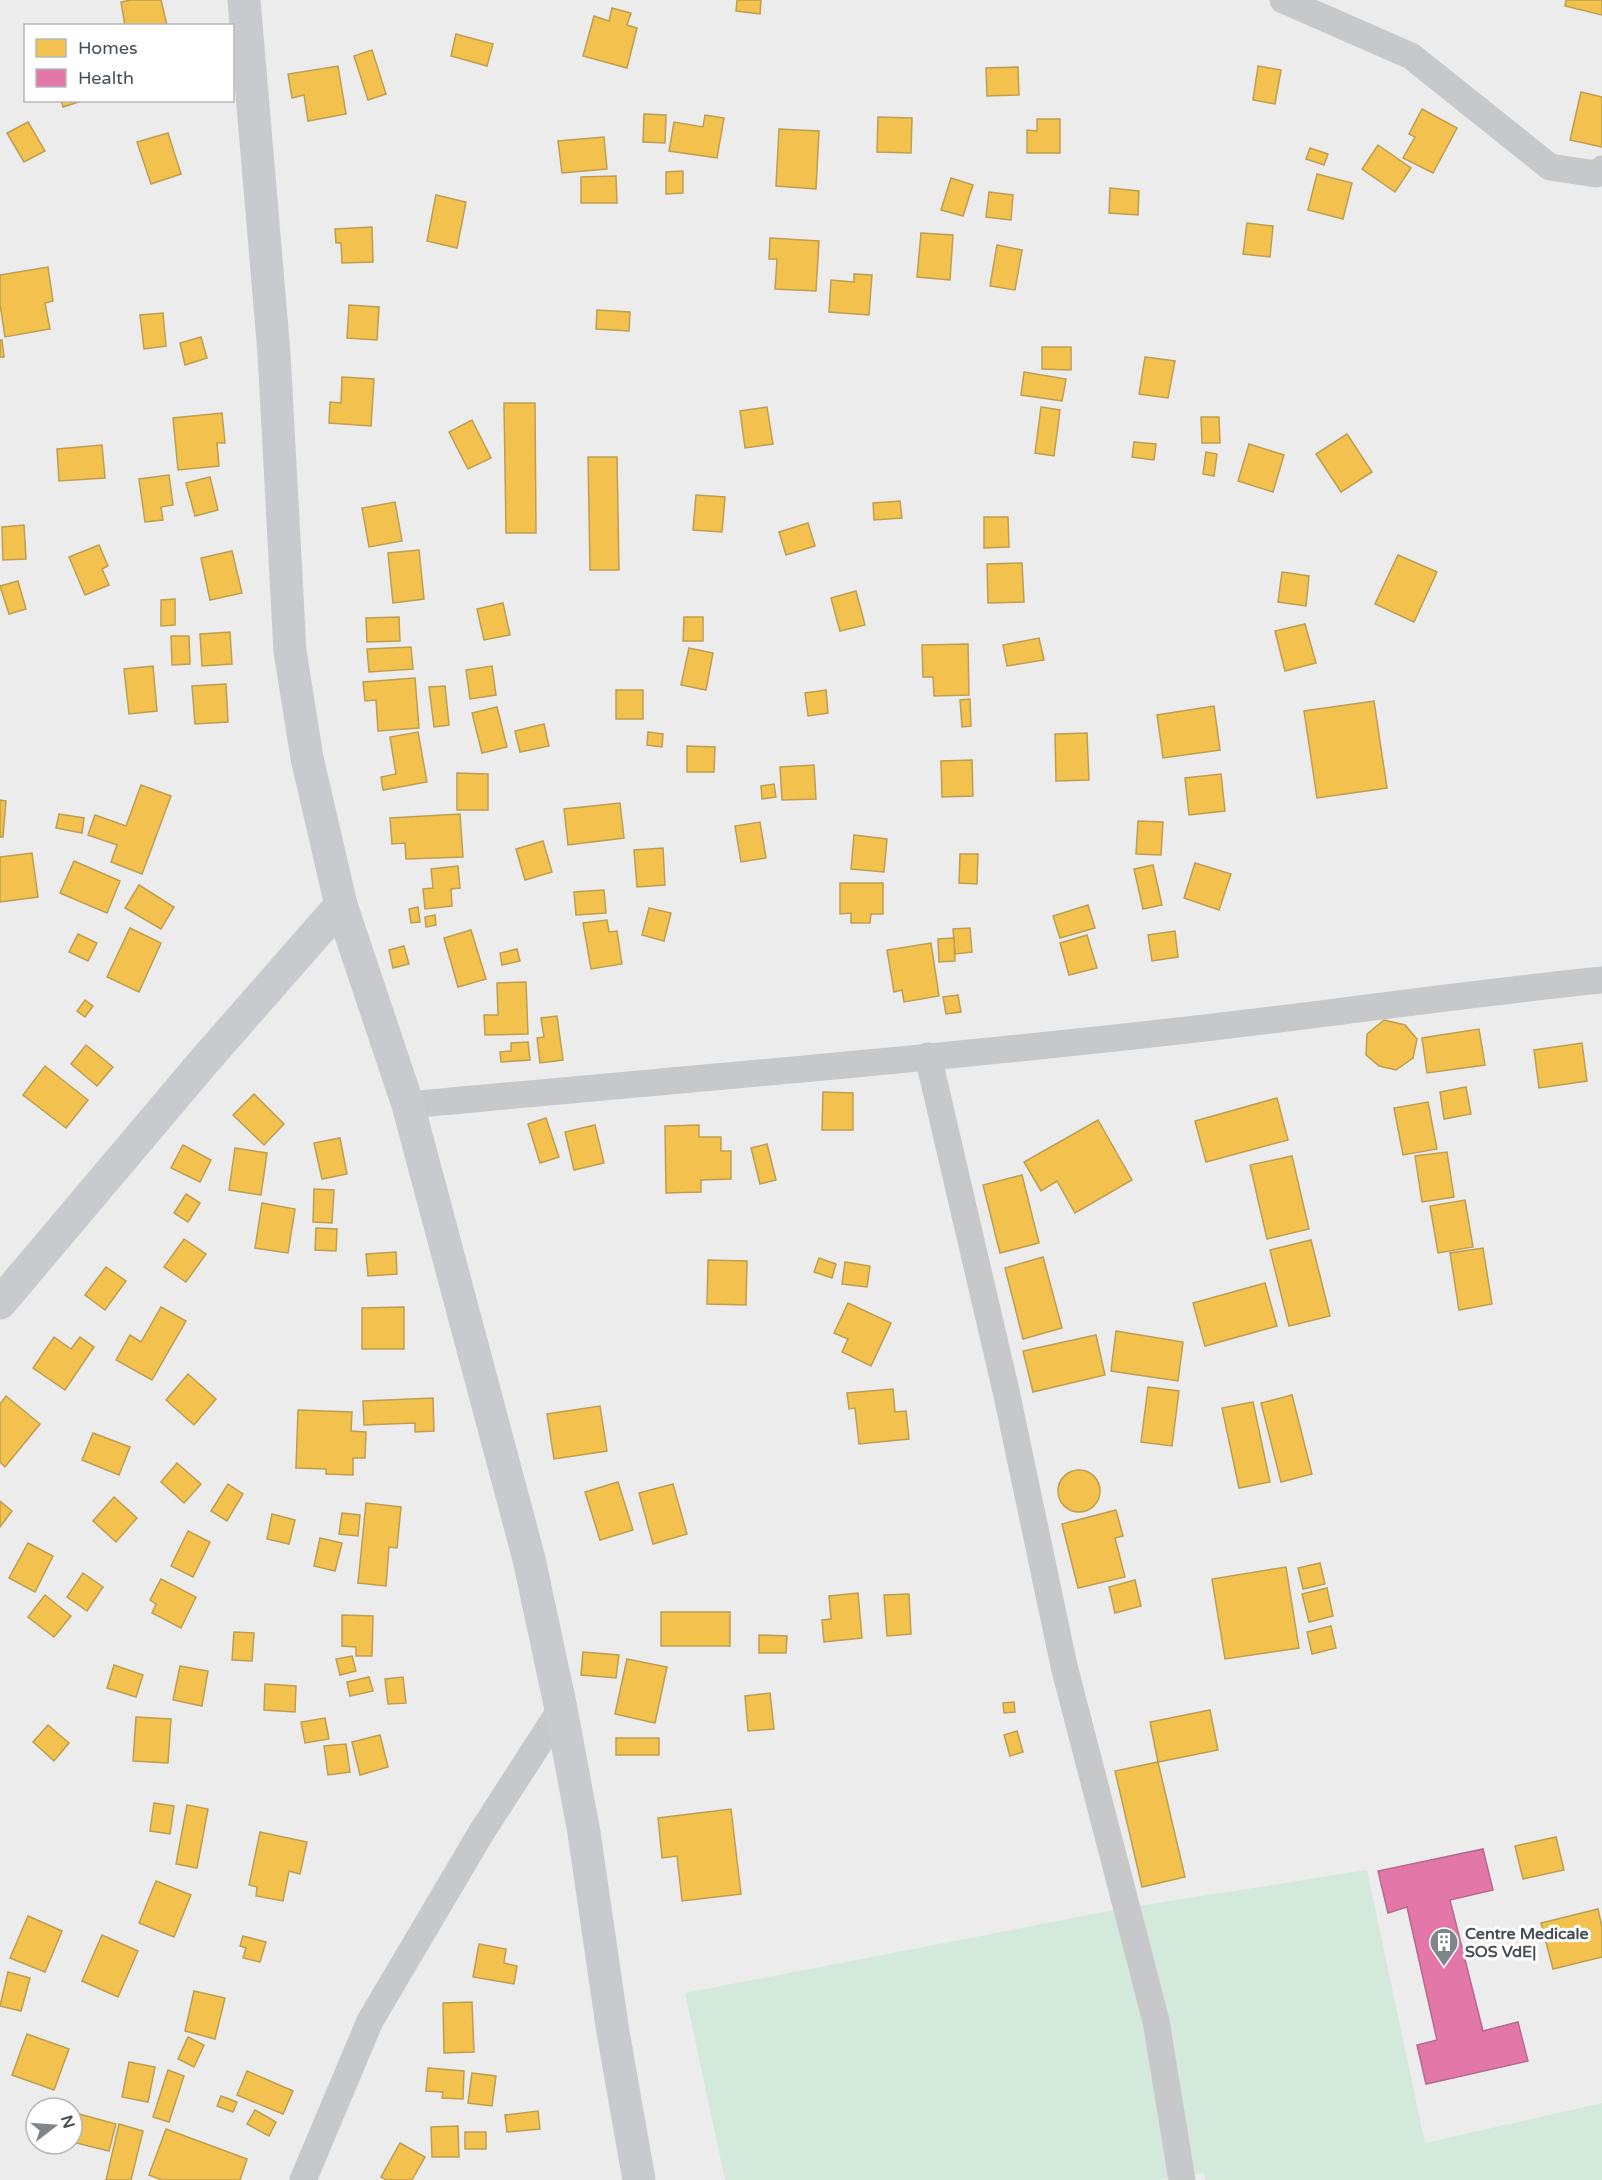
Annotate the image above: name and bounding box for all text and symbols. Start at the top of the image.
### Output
legend [24,24,234,102]
text: Homes [78,37,138,59]
text: Health [78,67,134,89]
place label: Centre Medicale SOS VdE| [1465,1924,1589,1962]
building icon: Centre Medicale SOS VdE| [1428,1926,1460,1968]
north arrow [24,2096,84,2156]
text: N [56,2113,79,2131]

